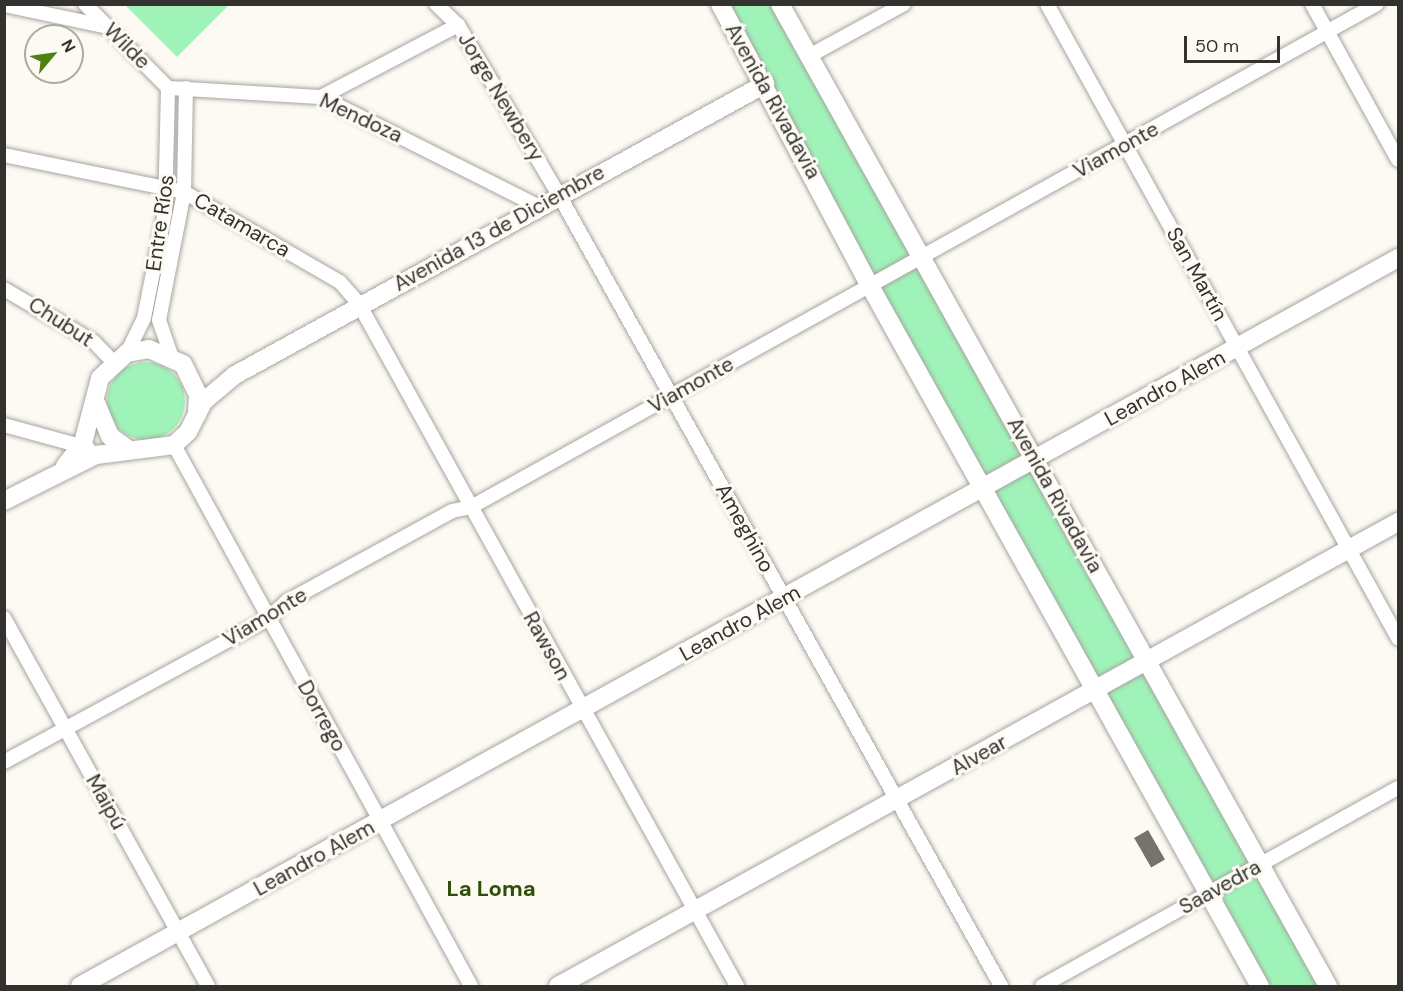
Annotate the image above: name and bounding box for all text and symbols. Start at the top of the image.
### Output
street label: Wilde [99,18,155,74]
street label: Avenida Rivadavia [720,19,826,183]
north arrow [24,24,84,84]
scale bar [1187,24,1283,62]
street label: Jorge Newbery [453,28,549,166]
text: 50 m [1195,34,1239,58]
text: N [56,36,80,56]
street label: Mendoza [316,88,406,148]
street label: Viamonte [1069,116,1163,184]
street label: Avenida 13 de Diciembre [389,159,609,297]
street label: Entre Ríos [141,173,179,273]
street label: Catamarca [189,187,295,263]
street label: San Martín [1161,223,1233,325]
street label: Chubut [24,292,98,352]
street label: Leandro Alem [1100,345,1230,431]
street label: Viamonte [644,351,738,419]
street label: Avenida Rivadavia [1002,413,1108,577]
street label: Ameghino [710,479,780,577]
street label: Leandro Alem [675,580,805,666]
street label: Viamonte [218,582,312,652]
street label: Rawson [518,607,576,685]
street label: Dorrego [292,676,352,756]
street label: Alvear [947,729,1011,781]
street label: Maipú [81,770,131,834]
street label: Leandro Alem [249,815,379,901]
street label: Saavedra [1175,854,1265,920]
district label: La Loma [446,876,536,902]

